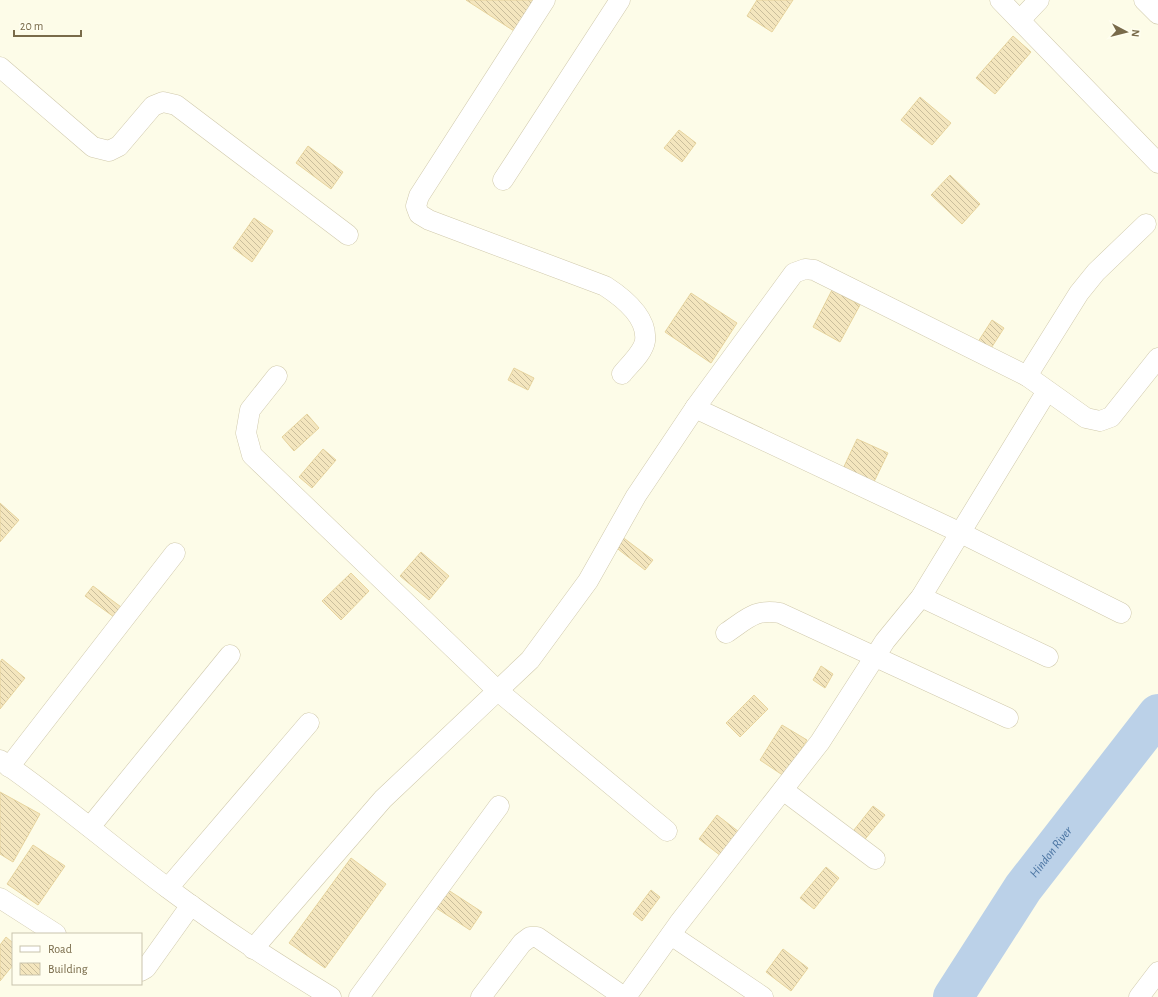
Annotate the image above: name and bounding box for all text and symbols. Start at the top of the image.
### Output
scale bar [14,12,81,38]
north arrow [1106,12,1146,52]
text: 20 m [20,20,43,32]
text: N [1130,29,1141,38]
water label: Hindon River [1027,824,1075,880]
legend [12,933,142,985]
text: Road [48,943,72,955]
text: Building [48,963,88,975]

